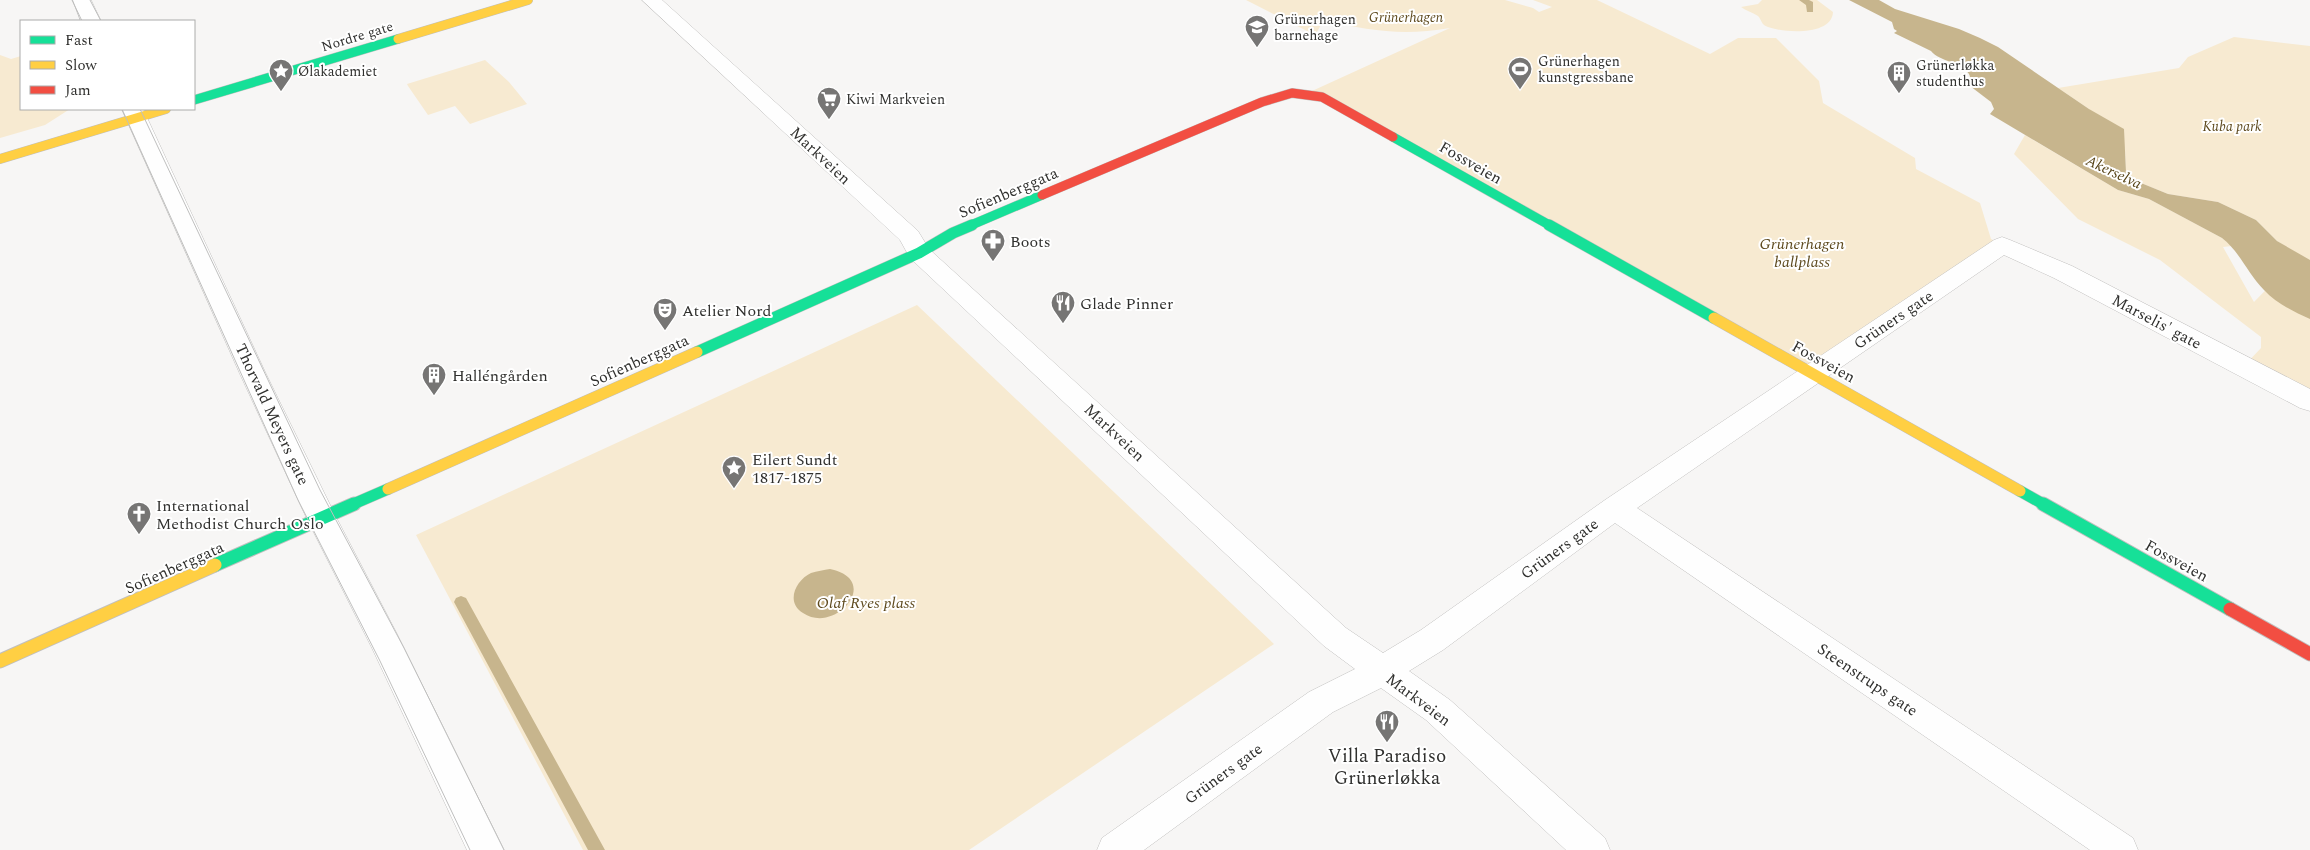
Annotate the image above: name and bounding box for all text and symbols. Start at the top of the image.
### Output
park label: Grünerhagen [1369,7,1444,28]
place label: Grünerhagen barnehage [1274,9,1356,46]
school or university icon: Grünerhagen barnehage [1244,14,1270,48]
street label: Nordre gate [319,16,396,57]
legend [20,20,195,110]
text: Fast [65,29,93,52]
place label: Grünerhagen kunstgressbane [1538,51,1634,88]
text: Slow [65,54,97,77]
place label: Grünerløkka studenthus [1916,55,1995,92]
sports icon: Grünerhagen kunstgressbane [1507,56,1533,90]
place icon: Ølakademiet [268,58,294,92]
building icon: Grünerløkka studenthus [1886,60,1912,94]
place label: Ølakademiet [298,61,377,82]
text: Jam [65,79,91,102]
supermarket icon: Kiwi Markveien [816,86,842,120]
place label: Kiwi Markveien [846,89,945,110]
park label: Kuba park [2202,116,2262,137]
street label: Markveien [784,121,856,190]
street label: Fossveien [1435,135,1506,191]
water label: Akerselva [2081,149,2146,196]
street label: Sofienberggata [955,161,1062,225]
pharmacy icon: Boots [980,228,1006,262]
place label: Boots [1010,230,1051,254]
park label: Grünerhagen ballplass [1759,232,1845,274]
street label: Grüners gate [1849,284,1938,355]
street label: Marselis' gate [2107,288,2206,356]
restaurant icon: Glade Pinner [1050,290,1076,324]
place label: Glade Pinner [1080,292,1173,316]
theatre icon: Atelier Nord [652,297,678,331]
place label: Atelier Nord [682,299,772,323]
street label: Sofienberggata [586,328,693,393]
street label: Fossveien [1787,335,1860,389]
street label: Thorvald Meyers gate [229,340,315,489]
building icon: Halléngården [421,362,447,396]
place label: Halléngården [452,364,548,388]
street label: Markveien [1078,398,1150,467]
place label: Eilert Sundt 1817-1875 [752,448,838,490]
place icon: Eilert Sundt 1817-1875 [721,455,747,489]
place label: International Methodist Church Oslo [156,494,324,536]
church icon: International Methodist Church Oslo [126,501,152,535]
street label: Grüners gate [1515,512,1604,585]
street label: Fossveien [2140,534,2213,588]
street label: Sofienberggata [121,535,228,600]
park label: Olaf Ryes plass [817,591,915,615]
street label: Steenstrups gate [1812,637,1923,722]
street label: Markveien [1381,667,1456,732]
restaurant icon: Villa Paradiso Grünerløkka [1374,709,1400,743]
street label: Grüners gate [1179,737,1268,810]
place label: Villa Paradiso Grünerløkka [1328,742,1446,793]

